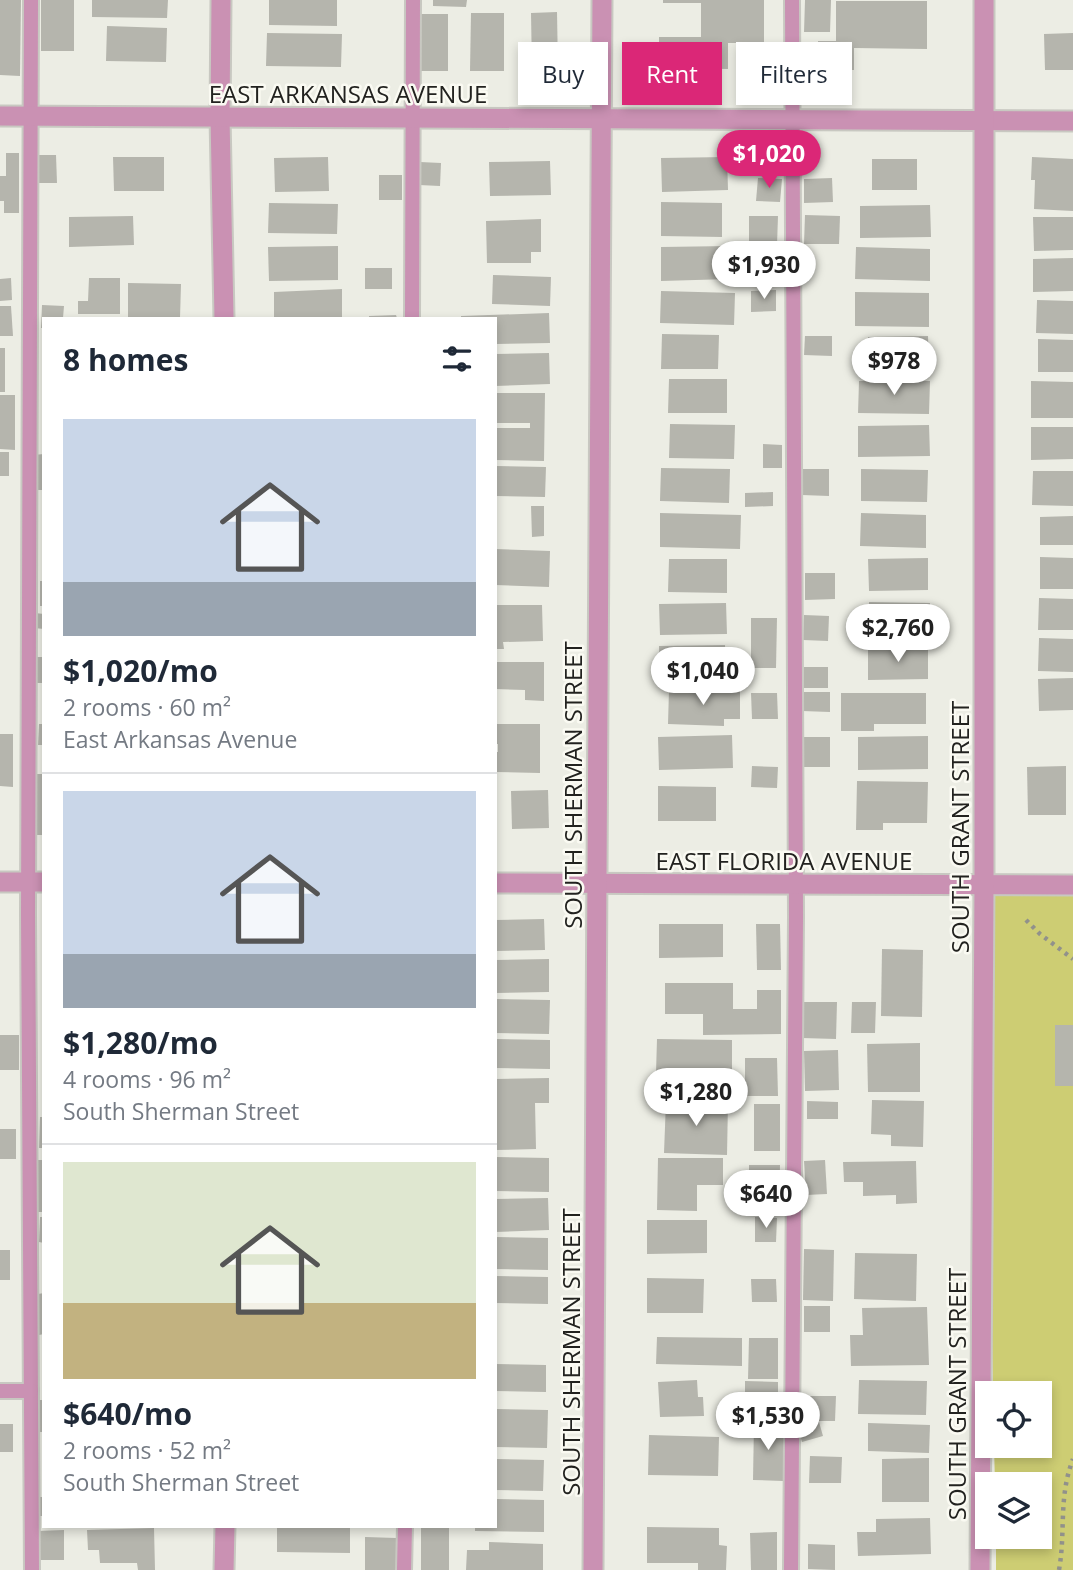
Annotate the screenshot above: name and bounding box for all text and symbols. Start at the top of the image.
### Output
chip: Buy [518,42,608,105]
chip: Rent [622,42,722,105]
chip: Filters [736,42,852,105]
street label: EAST ARKANSAS AVENUE [209,77,487,110]
pin: $1,020 [712,130,826,190]
text: $1,020 [733,137,805,169]
pin: $1,930 [707,242,821,301]
text: $1,930 [728,248,800,280]
pin: $978 [853,338,935,397]
text: 8 homes [63,339,188,380]
icon: filters [438,340,476,378]
text: $978 [868,344,920,376]
icon: home [207,464,333,590]
pin: $2,760 [841,604,955,664]
text: $2,760 [862,611,934,643]
street label: SOUTH SHERMAN STREET [556,641,589,929]
pin: $1,040 [646,648,760,707]
text: $1,020/mo [63,650,218,691]
text: $1,040 [667,654,739,686]
text: 2 rooms · 60 m² [63,691,231,723]
street label: SOUTH GRANT STREET [943,701,976,953]
text: East Arkansas Avenue [63,723,297,755]
icon: home [207,836,333,962]
street label: EAST FLORIDA AVENUE [656,844,912,877]
text: $1,280/mo [63,1022,218,1063]
text: 4 rooms · 96 m² [63,1063,231,1095]
pin: $1,280 [639,1068,753,1128]
text: $1,280 [660,1075,732,1107]
text: South Sherman Street [63,1095,299,1127]
pin: $640 [725,1170,807,1230]
text: $640 [740,1177,792,1209]
icon: home [207,1207,333,1333]
street label: SOUTH SHERMAN STREET [554,1208,587,1496]
street label: SOUTH GRANT STREET [940,1268,973,1520]
map controls [975,1381,1052,1549]
button: locate [975,1381,1052,1458]
pin: $1,530 [711,1392,825,1452]
text: $640/mo [63,1393,192,1434]
text: $1,530 [732,1399,804,1431]
text: 2 rooms · 52 m² [63,1434,231,1466]
text: South Sherman Street [63,1466,299,1498]
button: layers [975,1472,1052,1549]

